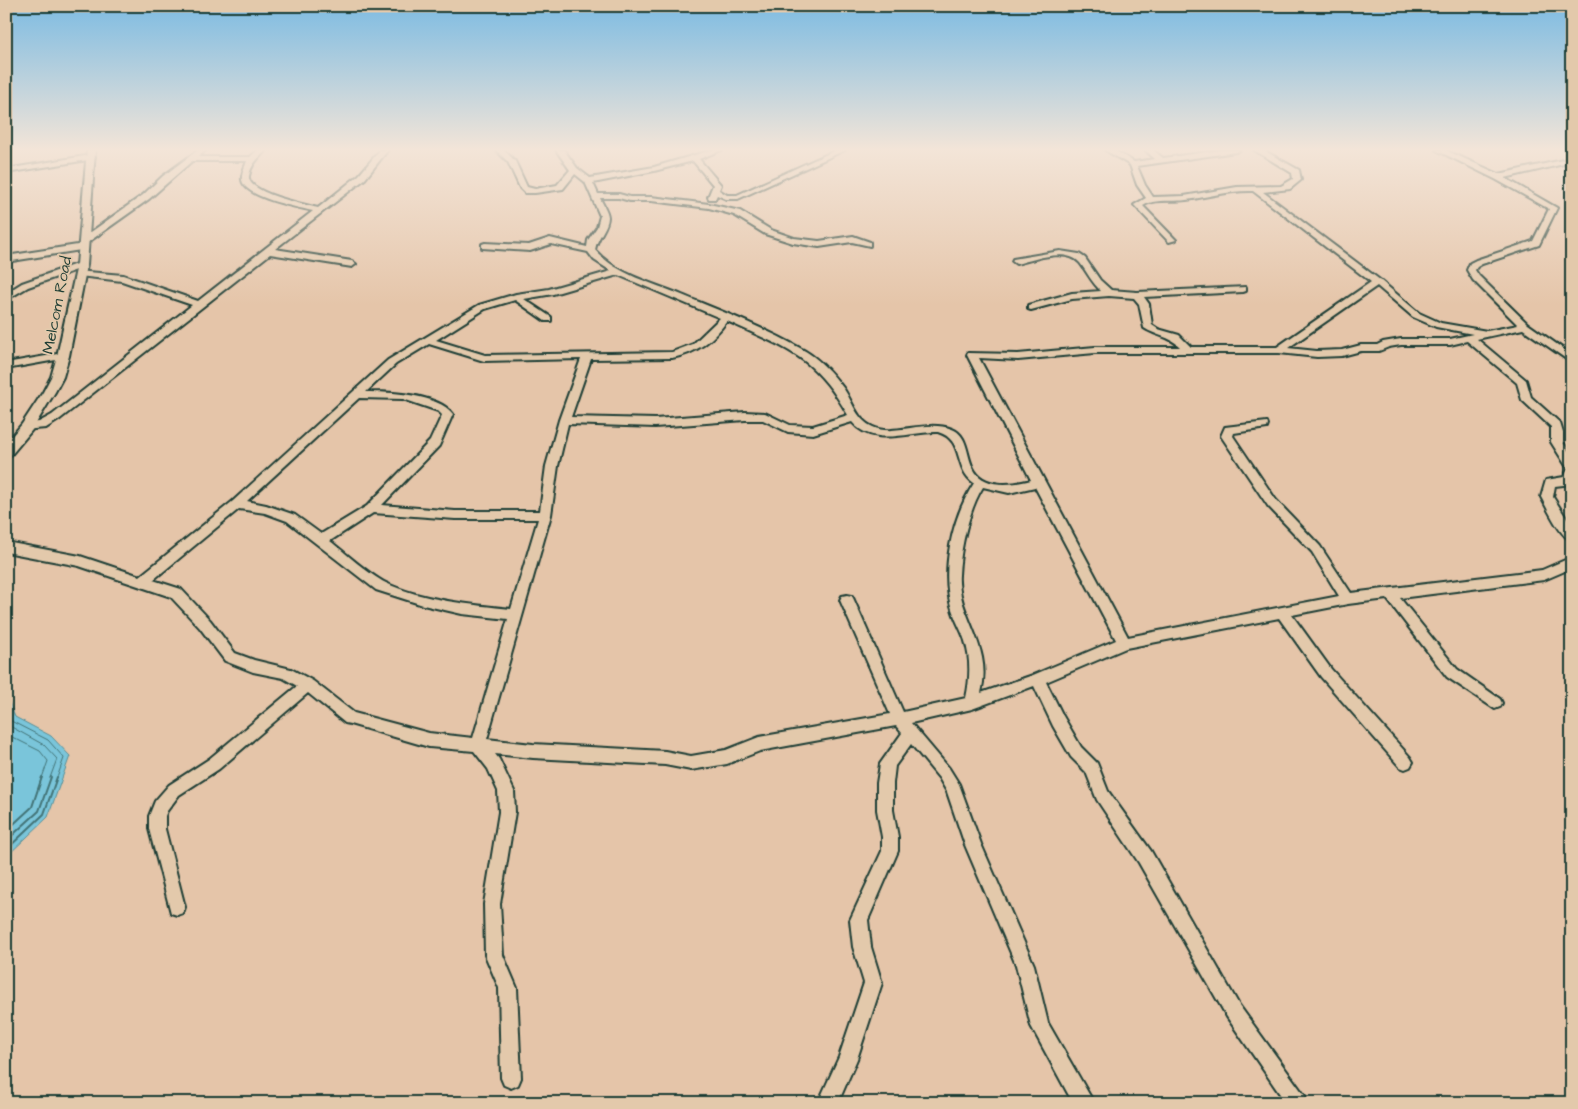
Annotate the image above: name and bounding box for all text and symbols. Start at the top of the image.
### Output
street label: Melcom Road [37,254,77,356]

